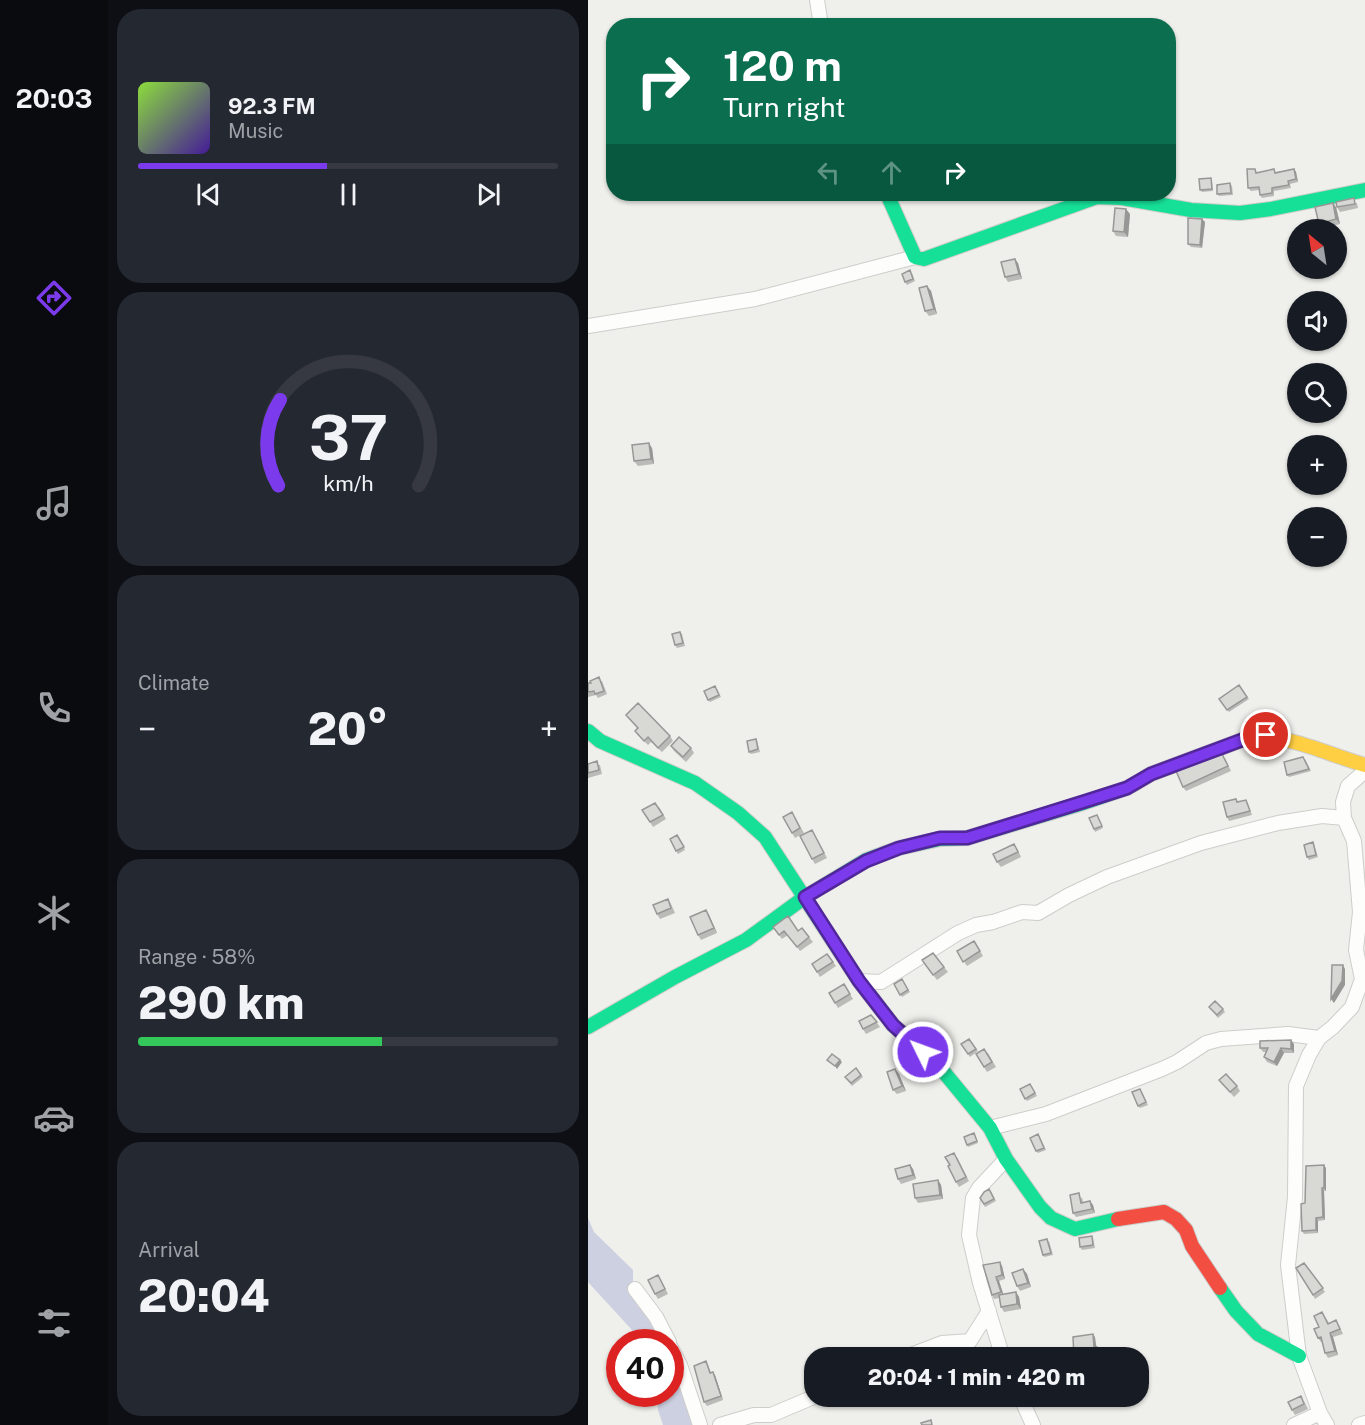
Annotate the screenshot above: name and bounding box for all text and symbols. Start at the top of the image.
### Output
text: 120 m [723,41,842,90]
icon: right [624,42,702,120]
text: 20:03 [15,82,93,114]
text: Turn right [723,91,846,123]
text: 92.3 FM [228,93,316,119]
text: Music [228,119,283,143]
icon: left [812,156,845,189]
icon: ahead [875,156,908,189]
icon: right [938,156,971,189]
icon: previous [192,178,225,211]
icon: pause [332,178,365,211]
icon: next [472,178,505,211]
north arrow [1287,219,1347,279]
map controls [1287,219,1347,567]
icon: directions [33,277,75,319]
button: sound [1287,291,1347,351]
button: search [1287,363,1347,423]
text: 37 [308,401,388,474]
button: + [1287,435,1347,495]
text: km/h [323,472,373,497]
icon: music [33,482,75,524]
button: − [1287,507,1347,567]
text: Climate [138,671,210,695]
icon: phone [33,687,75,729]
text: 20° [308,702,388,755]
pin [1240,709,1291,760]
text: − [138,710,156,748]
text: + [540,710,558,748]
icon: arrive [1249,718,1282,751]
icon: climate [33,892,75,934]
text: Range · 58% [138,945,255,969]
text: 290 km [138,976,305,1029]
position arrow [891,1020,955,1084]
icon: car [33,1097,75,1139]
text: Arrival [138,1238,200,1262]
text: 20:04 [138,1269,270,1322]
icon: filters [33,1302,75,1344]
speed limit sign: 40 [606,1329,684,1407]
text: 20:04 · 1 min · 420 m [868,1364,1085,1390]

